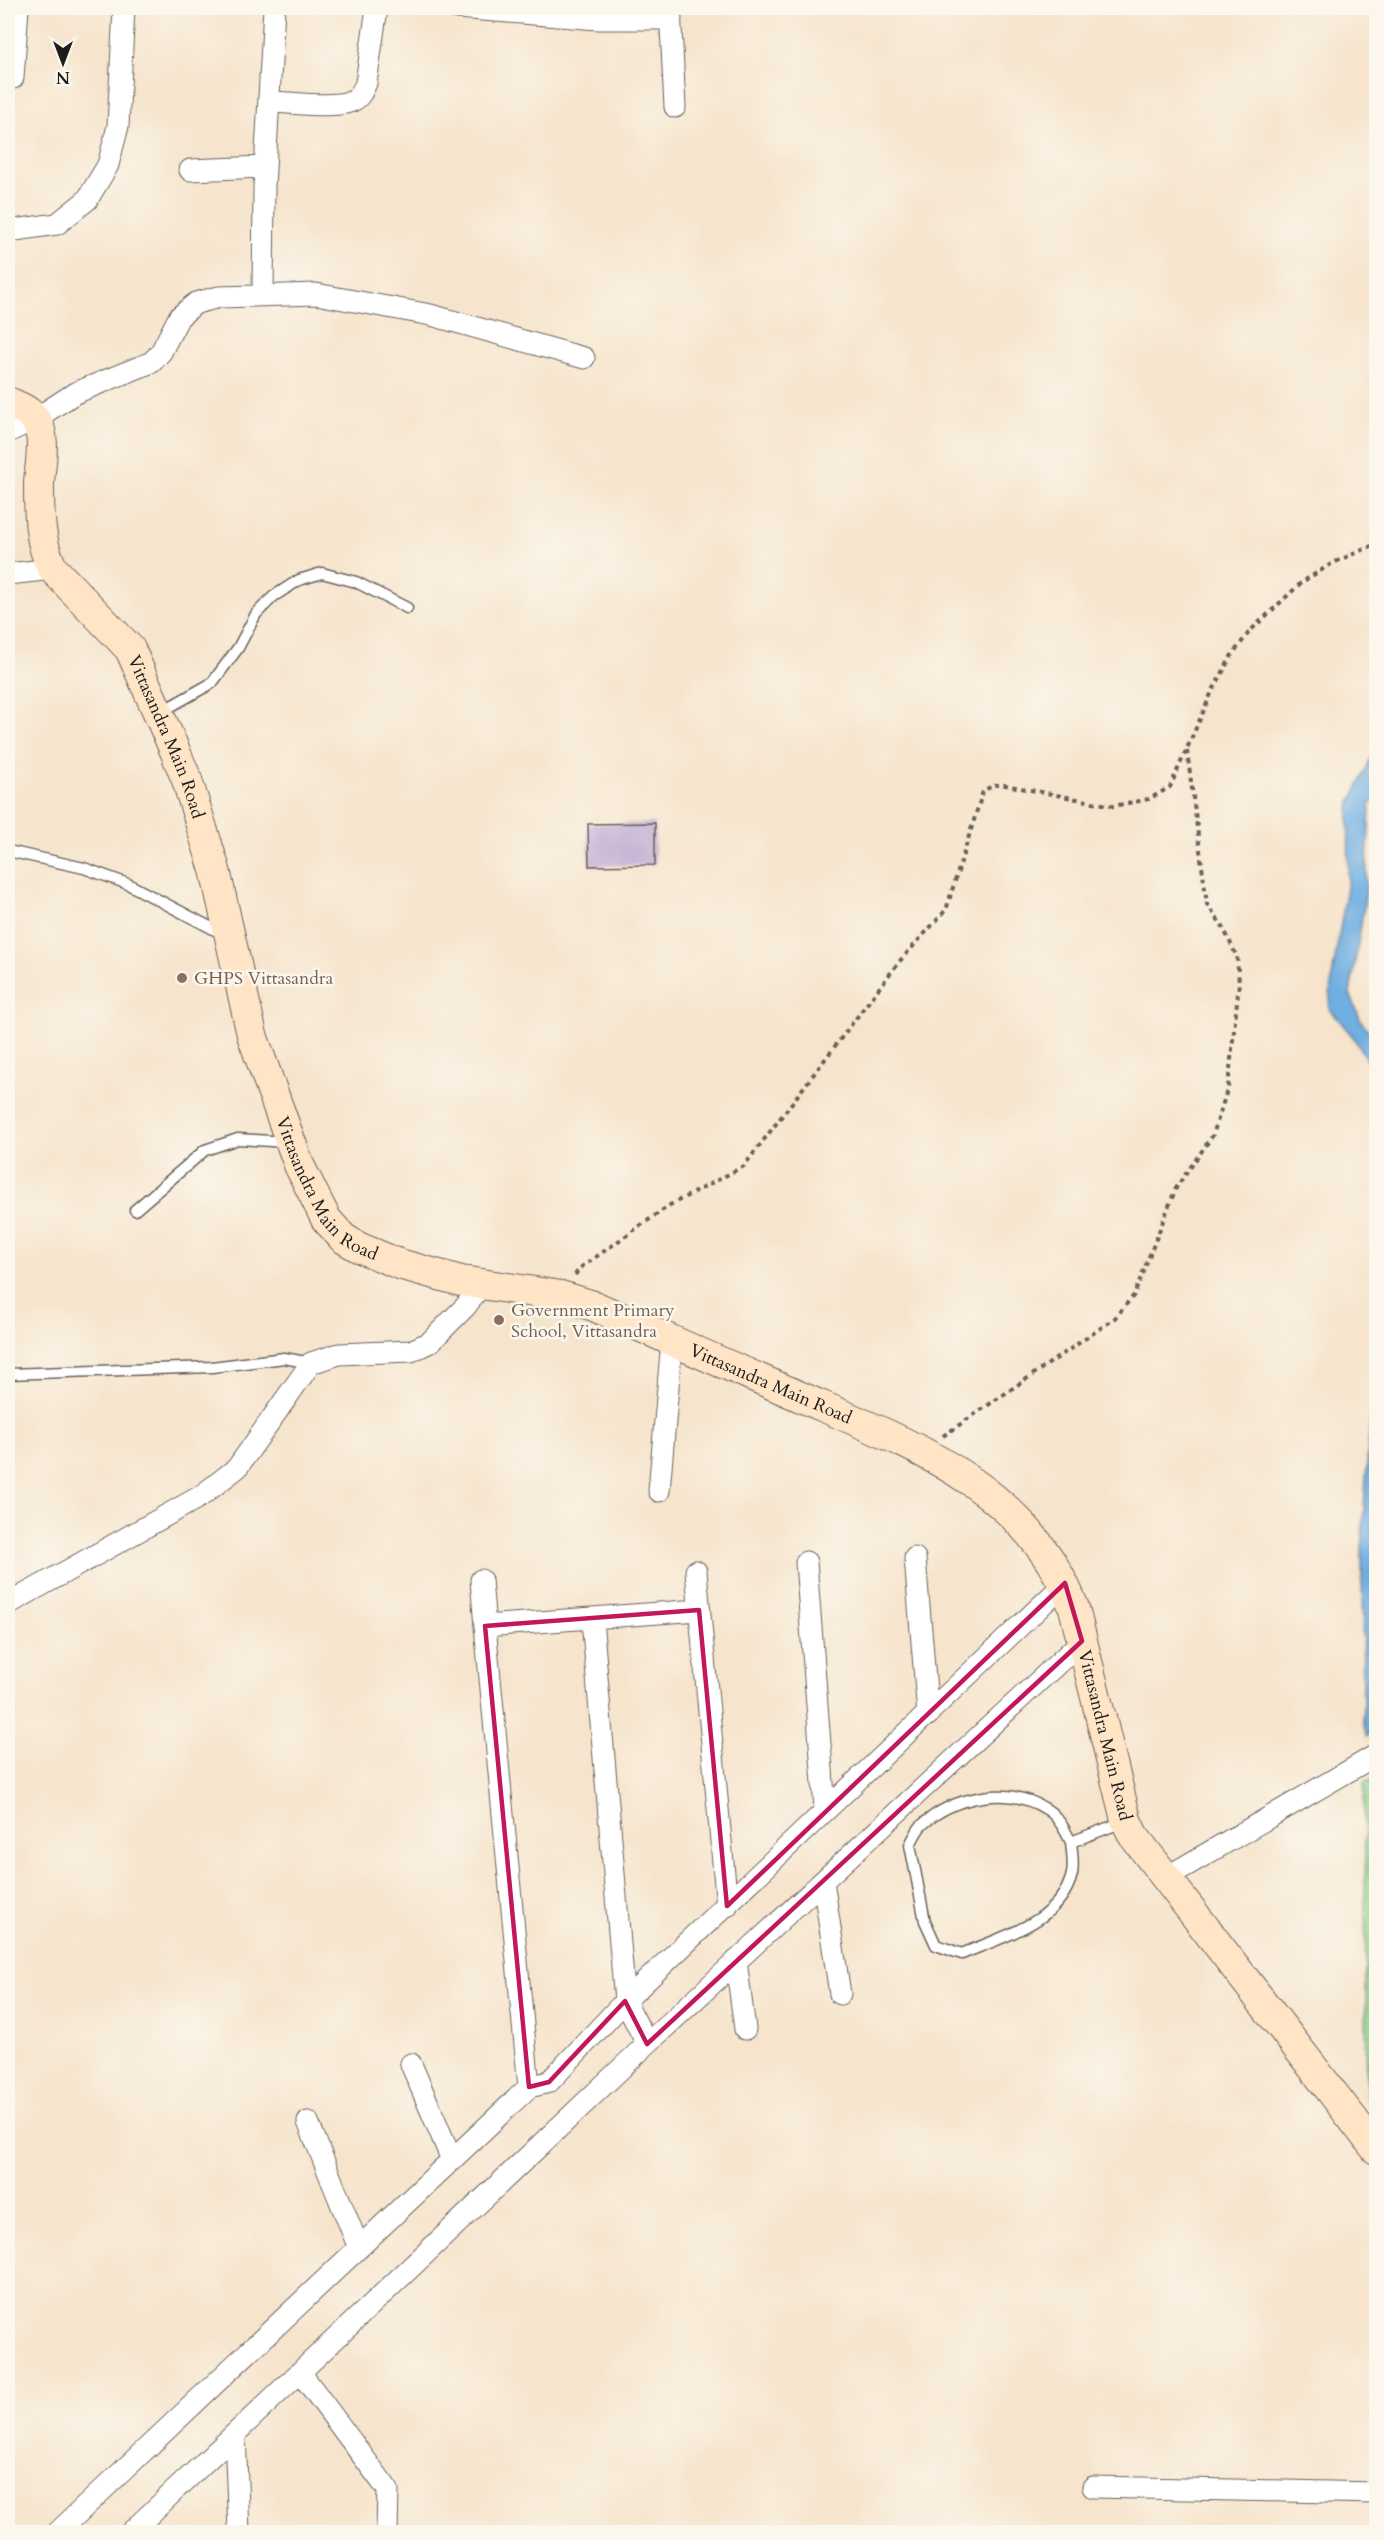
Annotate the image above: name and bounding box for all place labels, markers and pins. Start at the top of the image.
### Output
place label: GHPS Vittasandra [194,966,333,991]
marker: GHPS Vittasandra [175,971,189,985]
place label: Government Primary School, Vittasandra [511,1298,675,1344]
marker: Government Primary School, Vittasandra [492,1313,506,1327]

